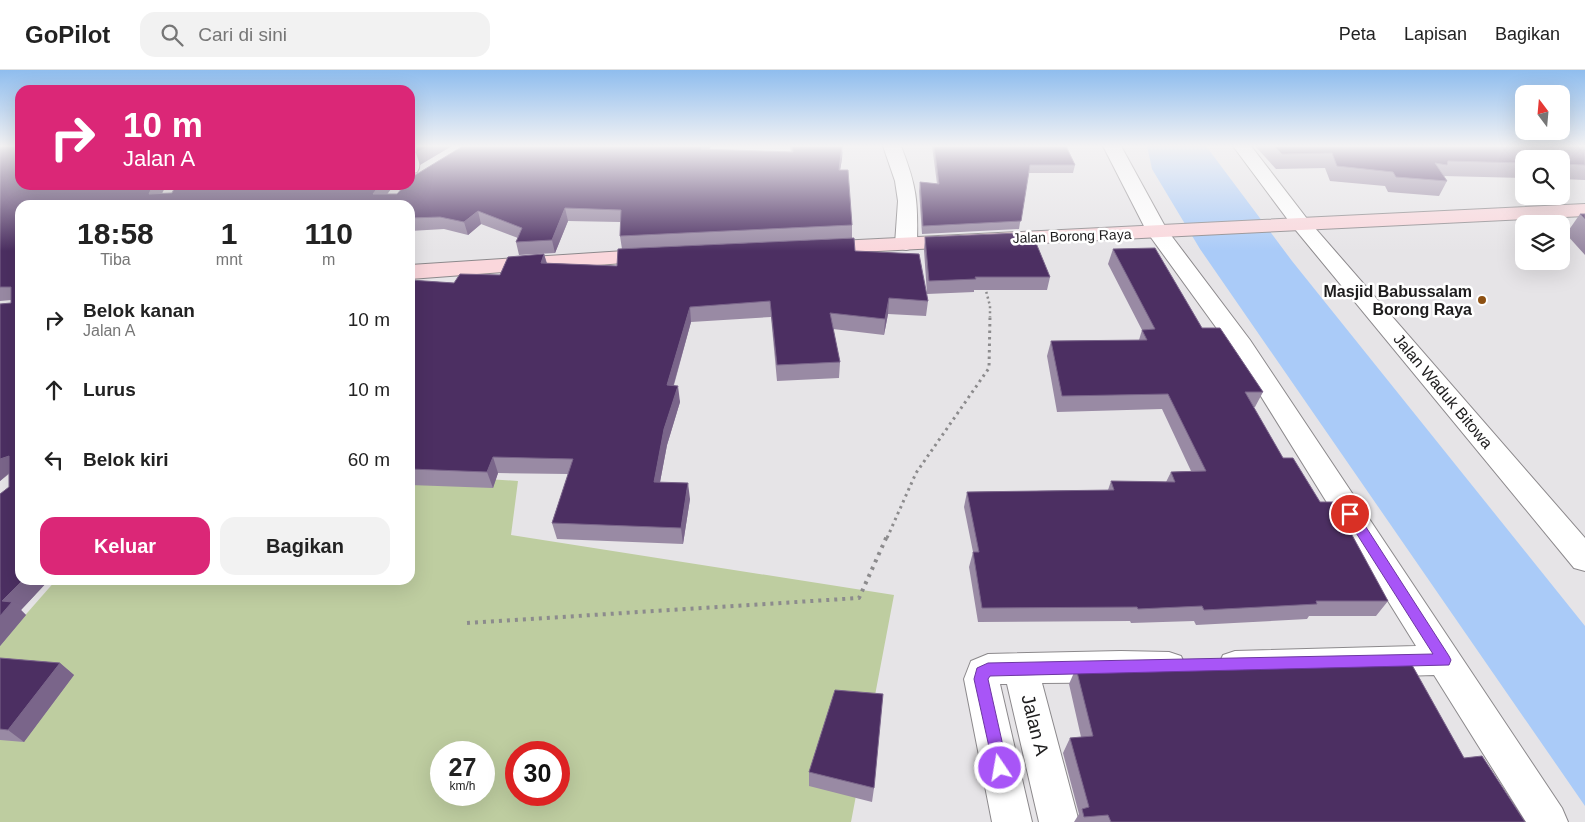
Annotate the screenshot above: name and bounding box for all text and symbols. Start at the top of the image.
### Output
search box [140,12,490,57]
text: GoPilot [25,21,110,48]
icon: search [158,21,186,49]
text: Cari di sini [198,24,287,45]
text: Peta [1339,24,1376,44]
text: Lapisan [1404,24,1467,44]
text: Bagikan [1495,24,1560,44]
north arrow [1515,85,1570,140]
map controls [1515,85,1570,270]
icon: right [40,105,105,170]
text: 10 m [123,105,203,144]
text: Jalan A [123,146,195,171]
button: search [1515,150,1570,205]
button: layers [1515,215,1570,270]
text: 18:58 [77,217,154,250]
text: 1 [221,217,238,250]
text: 110 [305,217,353,250]
street label: Jalan Borong Raya [1012,226,1132,246]
text: Tiba [100,251,131,268]
text: mnt [216,251,243,268]
text: m [322,251,335,268]
place label: Masjid Babussalam Borong Raya [1324,283,1472,318]
marker: Masjid Babussalam Borong Raya [1476,294,1488,306]
text: Belok kanan [83,300,195,321]
icon: right [40,306,68,334]
text: 10 m [348,309,390,330]
text: Jalan A [83,322,135,339]
street label: Jalan Waduk Bitowa [1390,330,1496,452]
icon: ahead [40,376,68,404]
text: Lurus [83,379,136,400]
text: 10 m [348,379,390,400]
icon: left [40,446,68,474]
text: Belok kiri [83,449,169,470]
text: 60 m [348,449,390,470]
pin [1329,493,1371,535]
icon: arrive [1336,500,1364,528]
button: Keluar [40,517,210,575]
button: Bagikan [220,517,390,575]
street label: Jalan A [1017,692,1053,758]
speed limit sign: 30 [505,741,570,806]
position arrow [973,741,1025,793]
text: 27 [449,753,476,781]
text: km/h [449,779,476,793]

